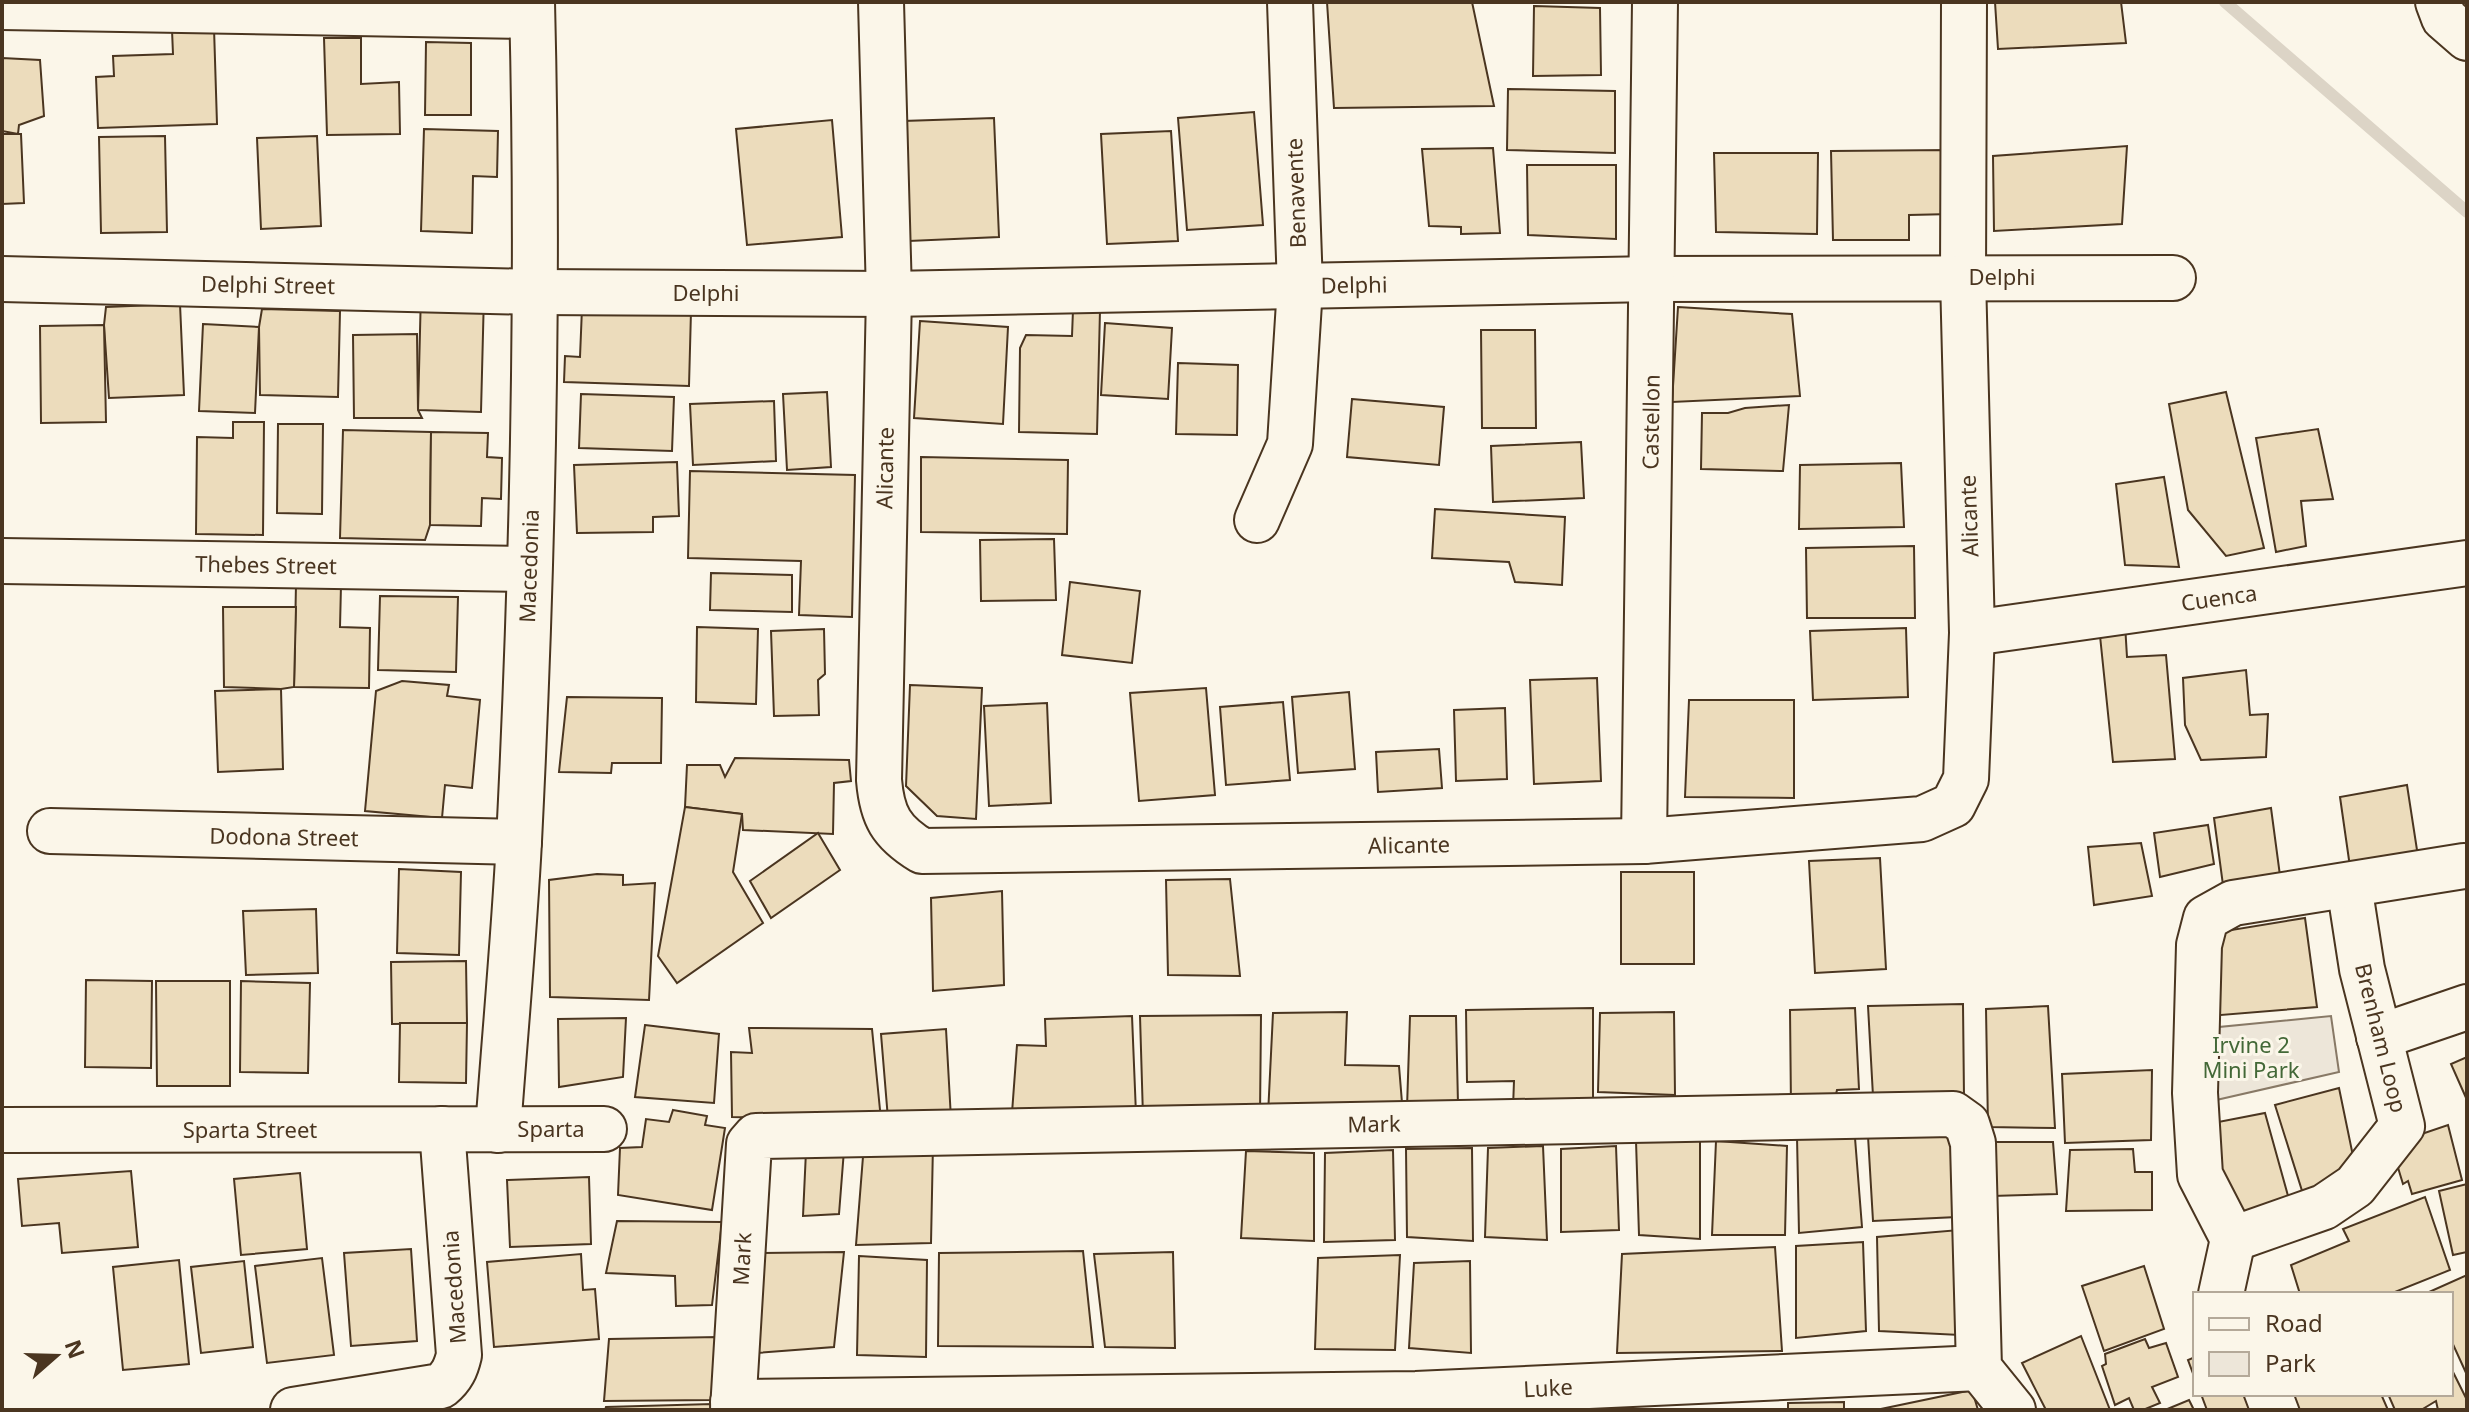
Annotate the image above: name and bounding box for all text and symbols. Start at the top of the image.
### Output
street label: Benavente [1278,137,1312,249]
street label: Delphi [1969,261,2035,291]
street label: Delphi Street [201,268,335,300]
street label: Delphi [1320,268,1388,300]
street label: Delphi [673,277,739,307]
street label: Castellon [1634,374,1666,470]
street label: Alicante [868,427,900,509]
street label: Alicante [1952,474,1984,558]
street label: Macedonia [511,509,545,623]
street label: Thebes Street [195,548,337,580]
street label: Cuenca [2179,577,2259,617]
street label: Dodona Street [209,820,359,852]
street label: Alicante [1368,828,1450,860]
street label: Brenham Loop [2349,960,2415,1116]
park label: Irvine 2 Mini Park [2202,1029,2300,1084]
street label: Mark [1347,1108,1401,1138]
street label: Sparta [517,1113,585,1143]
street label: Sparta Street [183,1114,317,1144]
street label: Macedonia [434,1229,472,1345]
street label: Mark [725,1231,757,1286]
legend [2193,1292,2453,1396]
text: Road [2265,1306,2323,1339]
north arrow [16,1316,96,1396]
text: N [59,1335,93,1362]
text: Park [2265,1346,2316,1379]
street label: Luke [1523,1371,1573,1403]

